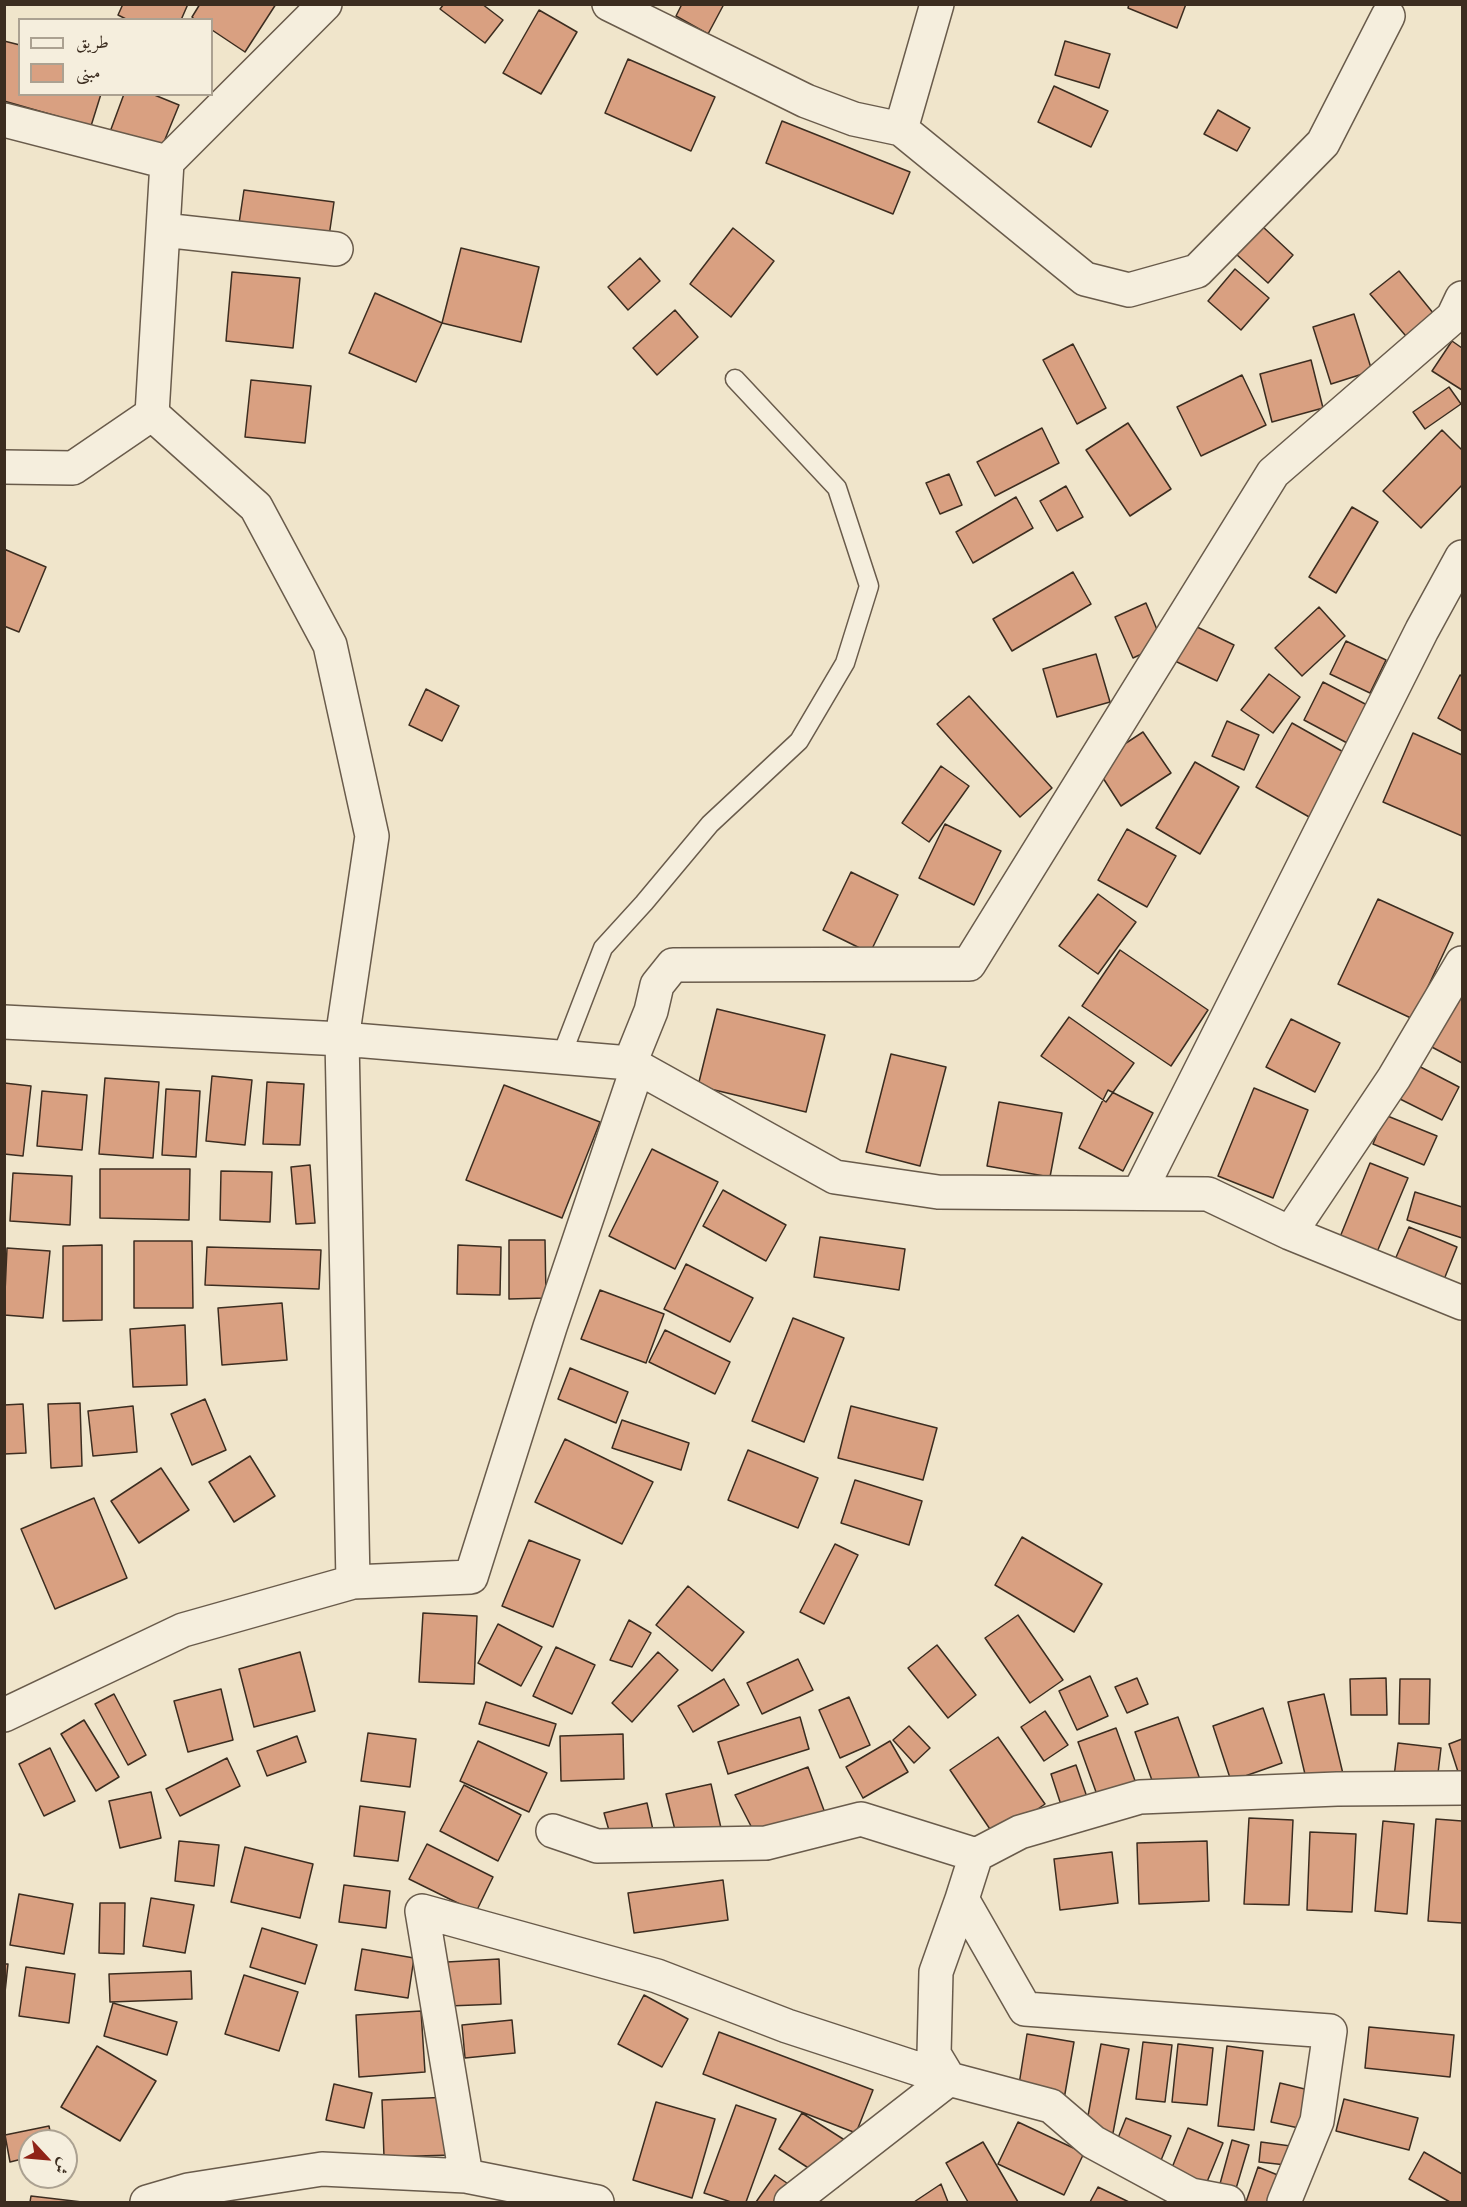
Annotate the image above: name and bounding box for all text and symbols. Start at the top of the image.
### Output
legend [18,18,213,96]
text: طريق [76,32,109,53]
text: مبنى [76,62,101,83]
north arrow [18,2129,78,2189]
text: ش [51,2155,75,2178]

